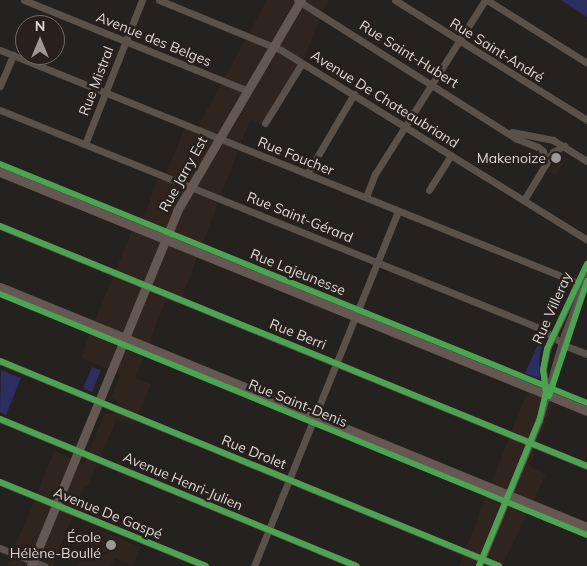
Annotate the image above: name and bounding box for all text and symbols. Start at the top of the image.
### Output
street label: Avenue des Belges [94,8,214,70]
street label: Rue Saint-André [447,14,547,86]
north arrow [15,15,65,65]
text: N [35,17,45,35]
street label: Rue Saint-Hubert [356,17,462,91]
street label: Rue Mistral [75,44,117,118]
street label: Avenue De Chateaubriand [308,47,462,151]
street label: Rue Jarry Est [155,133,211,215]
street label: Rue Foucher [256,133,336,179]
place label: Makenoize [477,150,546,166]
marker: Makenoize [550,152,562,164]
street label: Rue Saint-Gérard [244,188,356,246]
street label: Rue Lajeunesse [248,245,348,299]
street label: Rue Villeray [529,269,575,347]
street label: Rue Berri [267,315,329,353]
street label: Rue Saint-Denis [246,376,350,430]
street label: Rue Drolet [219,431,289,473]
street label: Avenue Henri-Julien [121,448,245,514]
street label: Avenue De Gaspé [51,484,165,542]
place label: École Hélène-Boullé [10,529,101,562]
marker: École Hélène-Boullé [105,539,117,551]

